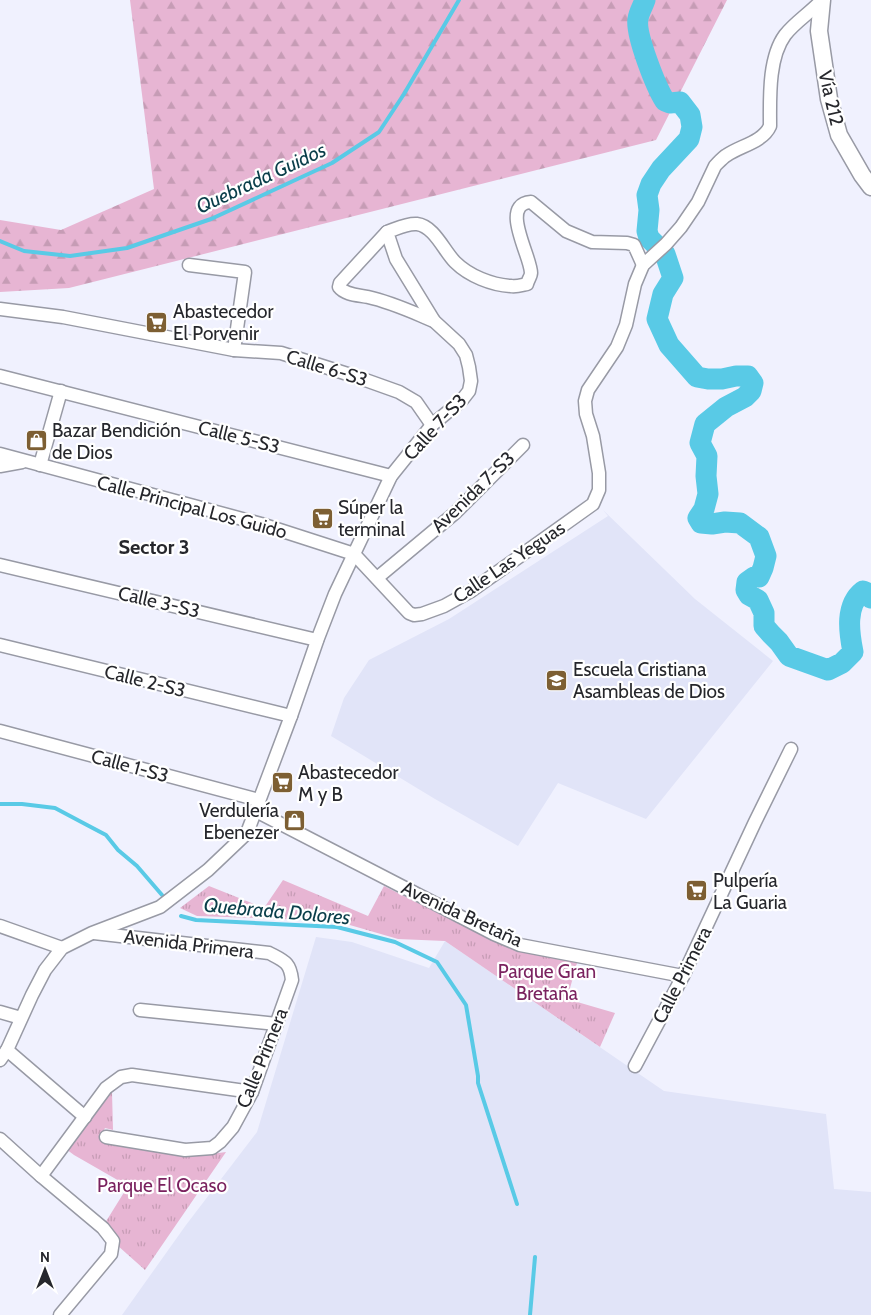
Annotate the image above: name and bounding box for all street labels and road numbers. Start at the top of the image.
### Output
street label: Vía 212 [813,68,849,128]
street label: Calle 6-S3 [284,345,370,391]
street label: Calle 7-S3 [399,389,471,465]
street label: Calle 5-S3 [196,416,282,458]
street label: Avenida 7-S3 [427,447,519,537]
street label: Calle Principal Los Guido [94,471,290,543]
street label: Calle Las Yeguas [449,516,569,608]
street label: Calle 3-S3 [116,581,202,623]
street label: Calle 2-S3 [102,660,188,702]
street label: Calle 1-S3 [89,745,171,787]
street label: Avenida Bretaña [398,876,526,952]
street label: Calle Primera [648,923,716,1027]
street label: Avenida Primera [123,925,255,963]
street label: Calle Primera [232,1005,292,1111]

